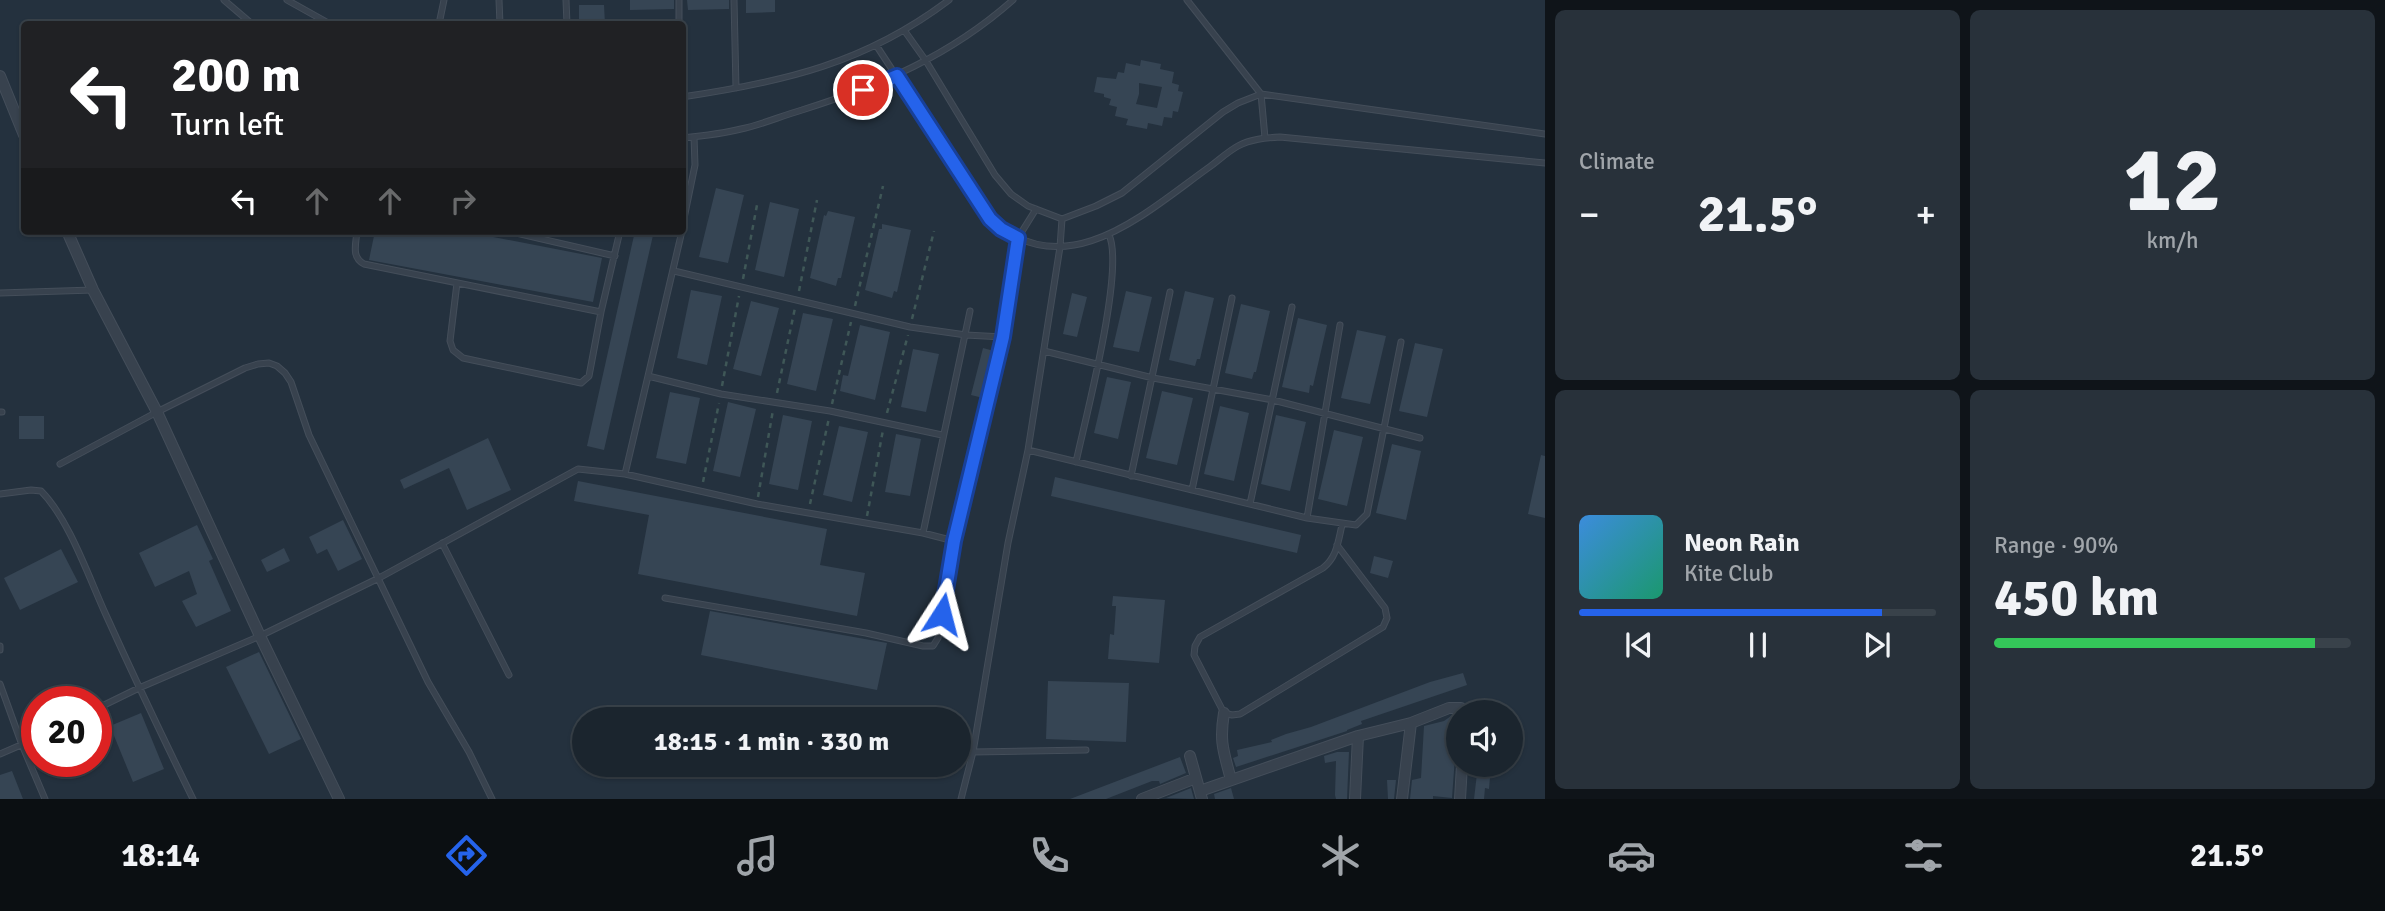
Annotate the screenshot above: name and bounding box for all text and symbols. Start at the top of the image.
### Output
text: 200 m [171,45,301,105]
icon: left [56,49,147,140]
pin [833,60,893,120]
icon: arrive [844,71,882,109]
text: Turn left [171,105,284,144]
text: 12 [2123,124,2222,237]
text: Climate [1579,147,1655,176]
icon: left [225,182,263,220]
icon: ahead [298,182,336,220]
icon: ahead [371,182,409,220]
icon: right [444,182,482,220]
text: 21.5° [1698,182,1817,246]
text: − [1579,191,1600,238]
text: + [1915,191,1936,238]
text: km/h [2146,226,2199,255]
text: Neon Rain [1684,527,1800,559]
text: Range · 90% [1994,531,2118,560]
text: Kite Club [1684,559,1773,588]
text: 450 km [1994,566,2159,630]
position arrow [905,577,979,651]
icon: previous [1620,626,1658,664]
icon: pause [1739,626,1777,664]
icon: next [1858,626,1896,664]
speed limit sign: 20 [21,686,112,777]
map controls [1446,700,1523,777]
button: sound [1446,700,1523,777]
text: 18:15 · 1 min · 330 m [654,726,889,758]
icon: directions [442,831,491,880]
icon: music [733,831,782,880]
icon: phone [1025,831,1074,880]
icon: climate [1316,831,1365,880]
icon: car [1607,831,1656,880]
icon: filters [1899,831,1948,880]
text: 18:14 [121,836,200,875]
text: 21.5° [2190,836,2264,875]

